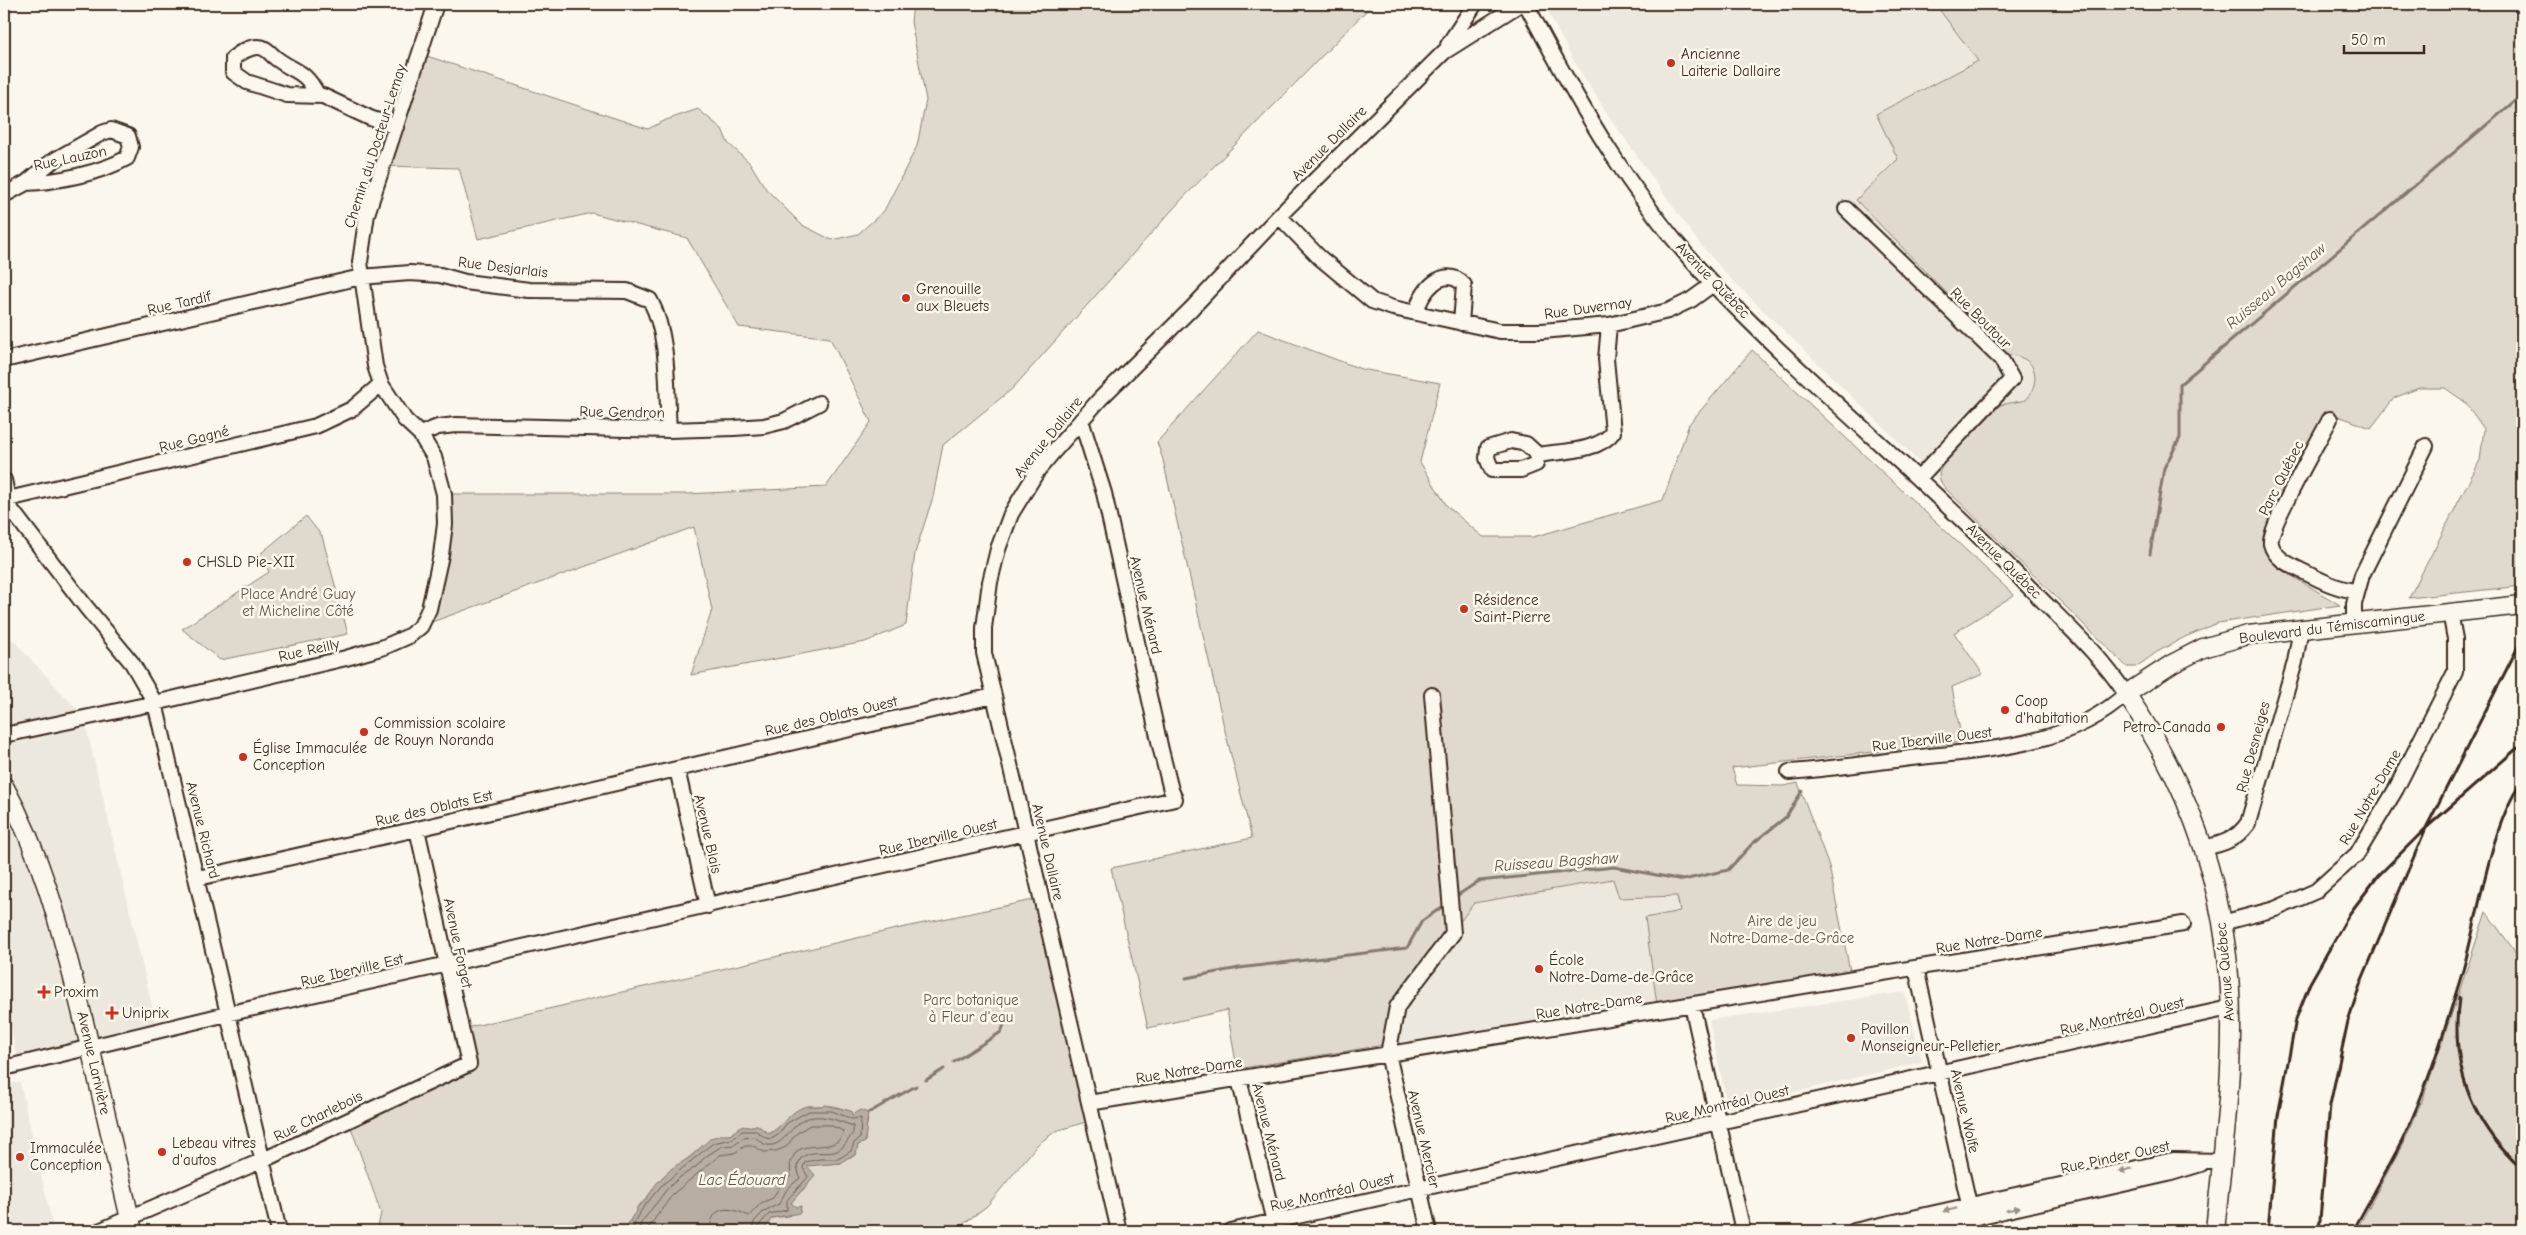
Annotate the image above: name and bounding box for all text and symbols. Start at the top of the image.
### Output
scale bar [2344,22,2424,54]
text: 50 m [2351,31,2386,49]
place label: Ancienne Laiterie Dallaire [1681,45,1781,80]
marker: Ancienne Laiterie Dallaire [1665,57,1677,69]
street label: Chemin du Docteur-Lemay [340,62,410,230]
street label: Avenue Dallaire [1288,101,1371,184]
street label: Rue Lauzon [32,141,108,175]
street label: Avenue Québec [1672,238,1754,322]
water label: Ruisseau Bagshaw [2223,238,2331,333]
street label: Rue Desjarlais [457,253,549,281]
place label: Grenouille aux Bleuets [916,280,989,315]
street label: Rue Boutour [1947,284,2015,352]
street label: Rue Tardif [146,287,213,319]
marker: Grenouille aux Bleuets [900,292,912,304]
street label: Rue Duvernay [1543,293,1633,323]
street label: Avenue Dallaire [1010,393,1086,481]
street label: Rue Gendron [579,402,665,422]
street label: Rue Gagné [157,422,231,456]
street label: Parc Québec [2254,437,2308,519]
street label: Avenue Québec [1963,520,2045,602]
place label: CHSLD Pie-XII [197,553,295,571]
street label: Avenue Ménard [1126,554,1166,656]
marker: CHSLD Pie-XII [181,556,193,568]
park label: Place André Guay et Micheline Côté [240,585,356,620]
place label: Résidence Saint-Pierre [1474,591,1551,626]
marker: Résidence Saint-Pierre [1458,603,1470,615]
street label: Boulevard du Témiscamingue [2238,607,2426,647]
street label: Rue Reilly [277,634,342,666]
street label: Rue des Oblats Ouest [763,692,900,740]
place label: Coop d'habitation [2015,692,2089,727]
street label: Rue Desneiges [2232,700,2274,794]
marker: Coop d'habitation [1999,704,2011,716]
place label: Commission scolaire de Rouyn Noranda [374,714,506,749]
place label: Petro-Canada [2123,718,2211,736]
marker: Petro-Canada [2215,721,2227,733]
street label: Rue Iberville Ouest [1871,723,1994,755]
marker: Commission scolaire de Rouyn Noranda [358,726,370,738]
place label: Église Immaculée Conception [253,738,368,774]
street label: Rue Notre-Dame [2335,746,2405,848]
marker: Église Immaculée Conception [237,751,249,763]
street label: Avenue Richard [182,780,224,880]
street label: Rue des Oblats Est [374,786,495,830]
street label: Avenue Blais [690,793,726,875]
street label: Avenue Dallaire [1028,802,1068,903]
street label: Rue Iberville Ouest [877,815,999,859]
water label: Ruisseau Bagshaw [1493,849,1620,875]
street label: Avenue Forget [440,896,476,990]
park label: Aire de jeu Notre-Dame-de-Grâce [1710,912,1855,947]
street label: Avenue Québec [2212,922,2238,1022]
street label: Rue Notre-Dame [1935,923,2044,957]
street label: Rue Iberville Est [299,949,406,991]
place label: École Notre-Dame-de-Grâce [1549,950,1694,986]
marker: École Notre-Dame-de-Grâce [1533,963,1545,975]
place label: Proxim [54,983,99,1001]
marker: Proxim [38,986,50,998]
street label: Rue Notre-Dame [1535,989,1644,1023]
park label: Parc botanique à Fleur d'eau [923,991,1019,1026]
street label: Rue Montréal Ouest [2058,993,2186,1039]
place label: Uniprix [122,1004,169,1022]
marker: Uniprix [106,1007,118,1019]
street label: Avenue Larivière [73,1010,115,1117]
place label: Pavillon Monseigneur-Pelletier [1861,1020,2000,1055]
marker: Pavillon Monseigneur-Pelletier [1845,1032,1857,1044]
street label: Rue Notre-Dame [1135,1053,1244,1087]
street label: Avenue Wolfe [1947,1067,1984,1155]
street label: Avenue Ménard [1248,1081,1290,1183]
street label: Rue Montréal Ouest [1663,1081,1791,1127]
street label: Rue Charlebois [271,1087,365,1145]
street label: Avenue Mercier [1404,1088,1444,1190]
place label: Lebeau vitres d'autos [172,1134,256,1169]
street label: Rue Pinder Ouest [2059,1137,2172,1177]
place label: Immaculée Conception [30,1139,102,1174]
marker: Lebeau vitres d'autos [156,1146,168,1158]
marker: Immaculée Conception [14,1151,26,1163]
one-way arrow [2118,1166,2133,1174]
street label: Rue Montréal Ouest [1268,1169,1396,1215]
water label: Lac Édouard [699,1170,786,1189]
one-way arrow [2006,1205,2021,1213]
one-way arrow [1942,1206,1957,1214]

